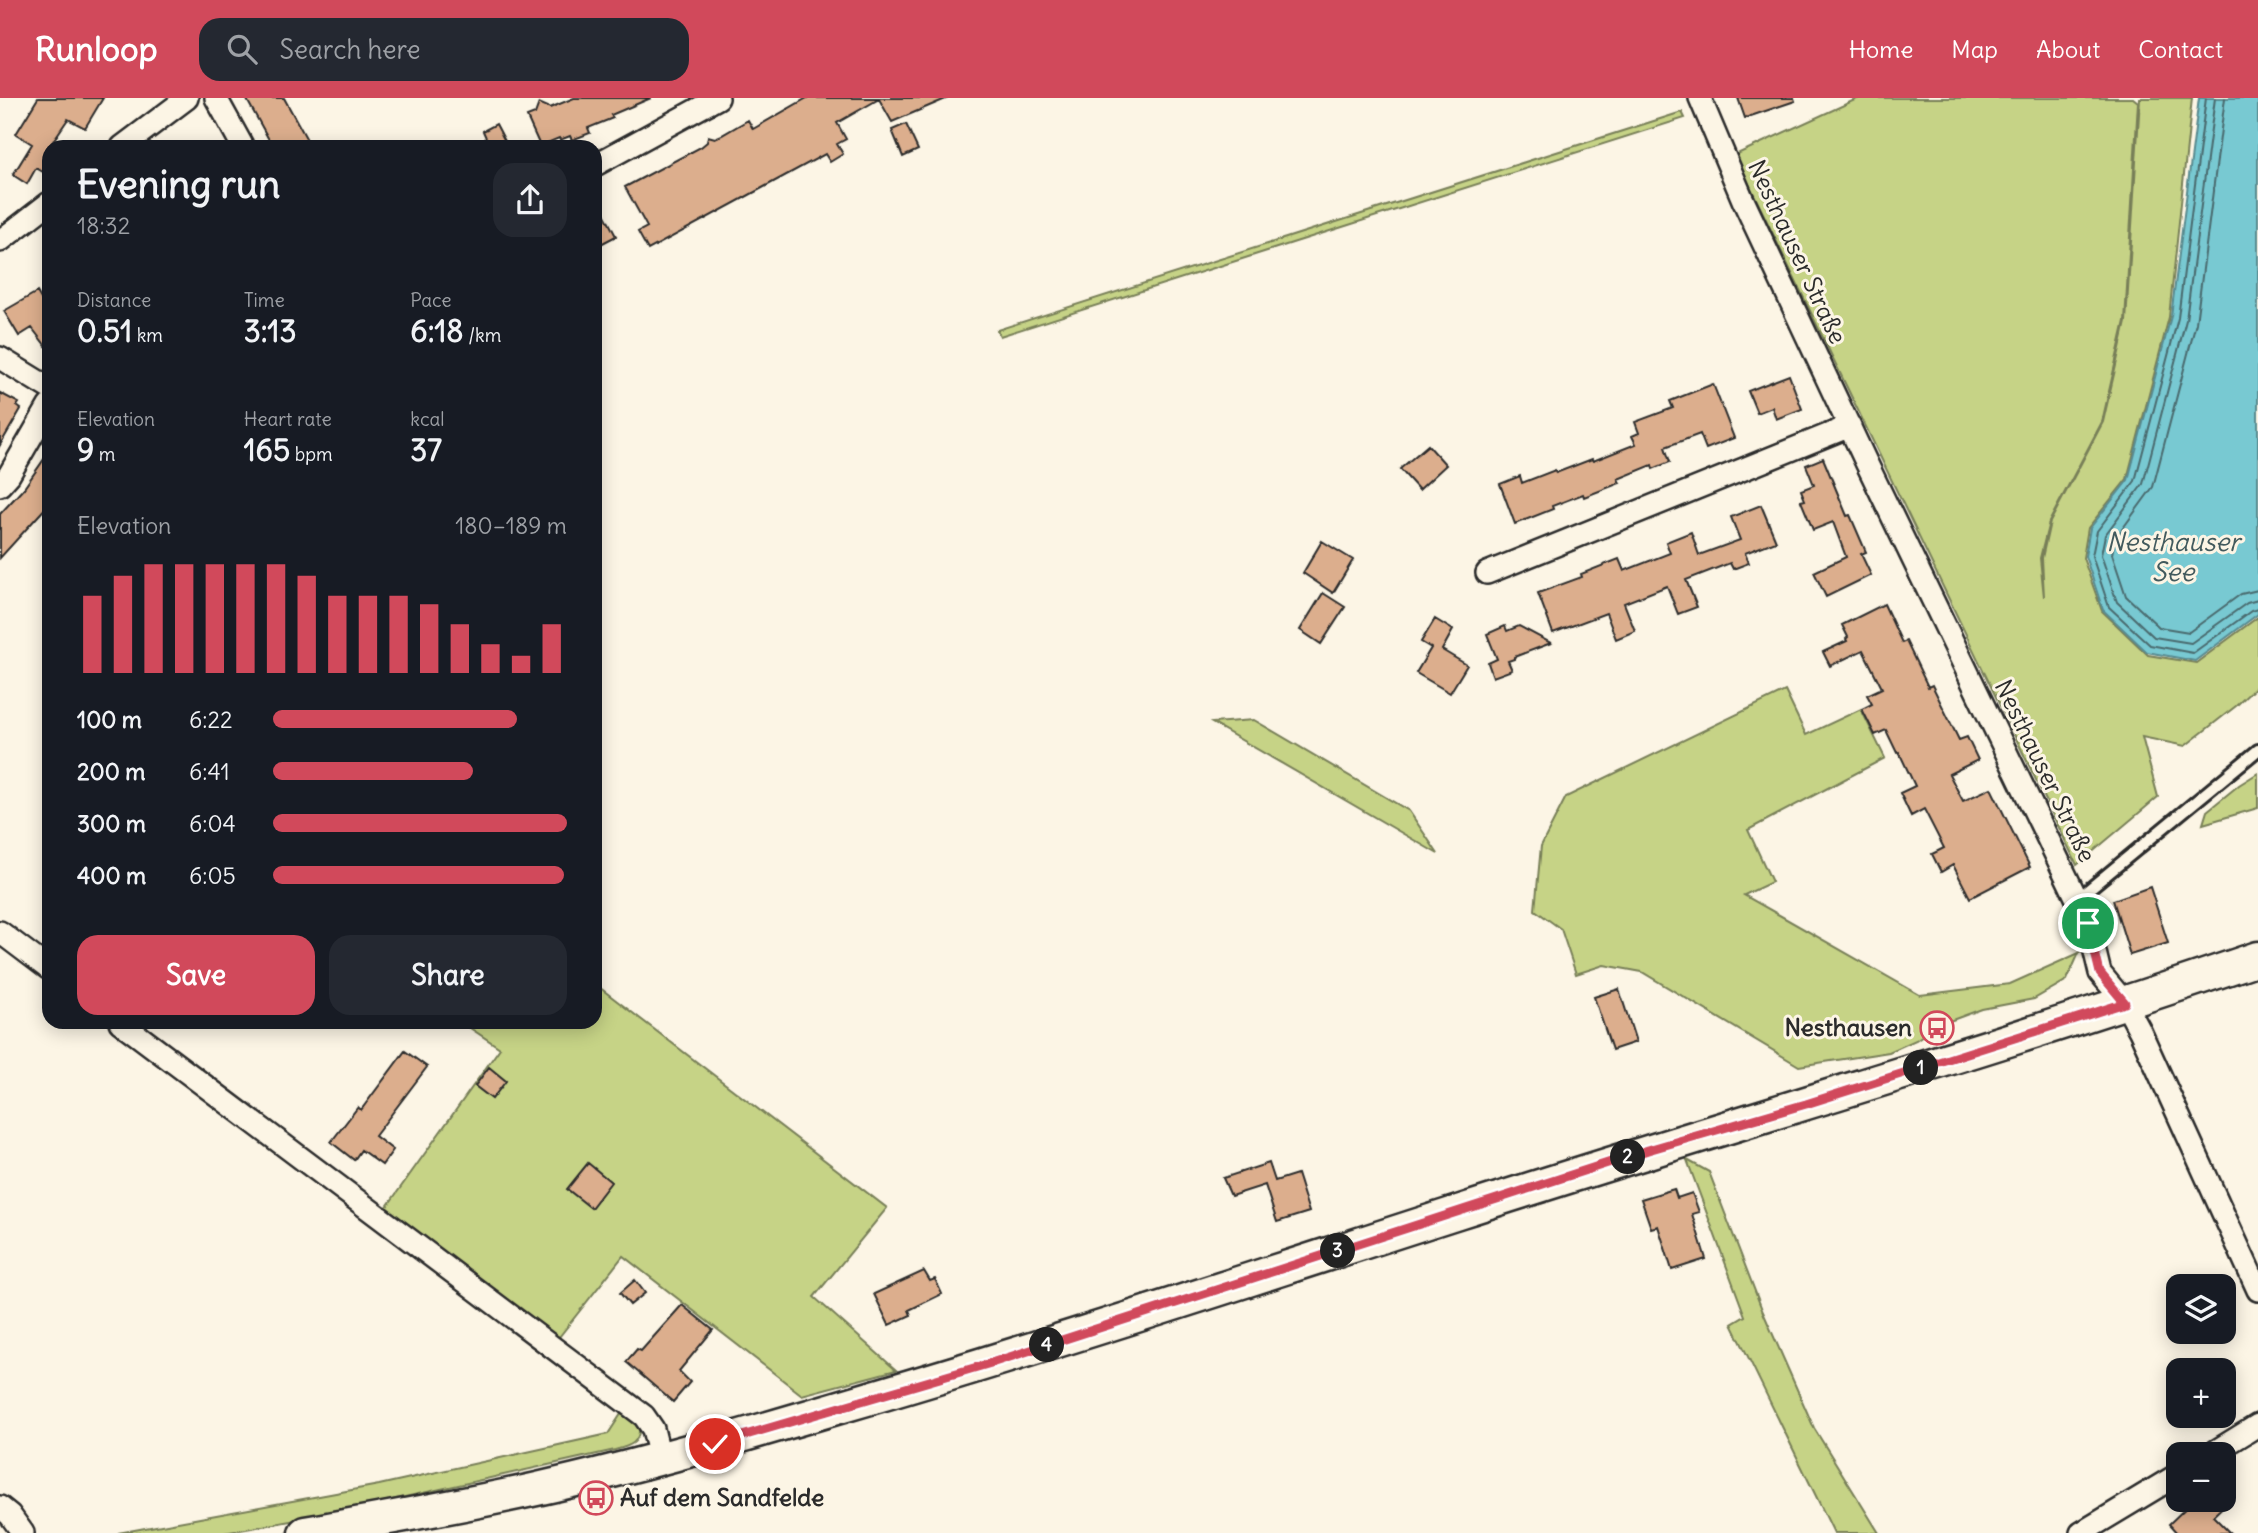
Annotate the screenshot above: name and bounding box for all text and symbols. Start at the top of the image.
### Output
search box [199,18,689,81]
text: Runloop [35,28,157,70]
icon: search [223,30,261,68]
text: Search here [279,33,420,66]
text: Home [1849,34,1913,64]
text: Map [1951,34,1998,64]
text: About [2036,34,2100,64]
text: Contact [2138,34,2223,64]
street label: Nesthauser Straße [1742,155,1854,348]
text: Evening run [77,161,280,208]
button: share [493,163,567,237]
text: 18:32 [77,211,130,240]
text: Distance [77,288,151,312]
text: Time [244,288,285,312]
text: Pace [410,288,452,312]
text: 0.51 [77,312,132,350]
text: 3:13 [244,312,296,350]
text: 6:18 [410,312,464,350]
text: km [132,323,163,347]
text: /km [464,323,501,347]
text: Elevation [77,407,155,431]
text: Heart rate [244,407,332,431]
text: kcal [410,407,445,431]
text: 9 [77,431,94,469]
text: 165 [244,431,290,469]
text: 37 [410,431,442,469]
text: m [94,442,115,466]
text: bpm [290,442,333,466]
text: Elevation [77,511,171,540]
text: 180–189 m [455,511,567,540]
water label: Nesthauser See [2106,525,2243,588]
street label: Nesthauser Straße [1989,674,2103,867]
text: 100 m [77,705,142,734]
text: 6:22 [189,705,233,734]
text: 200 m [77,757,146,786]
text: 6:41 [189,757,230,786]
text: 300 m [77,809,146,838]
text: 6:04 [189,809,236,838]
text: 400 m [77,861,146,890]
text: 6:05 [189,861,236,890]
pin [2058,893,2118,953]
icon: arrive [2069,904,2107,942]
button: Save [77,935,315,1015]
button: Share [329,935,567,1015]
bus stop icon: Nesthausen [1918,1009,1956,1047]
place label: Nesthausen [1784,1012,1912,1042]
pin: 1 [1904,1051,1938,1086]
text: 1 [1917,1055,1924,1079]
pin: 2 [1610,1140,1646,1174]
text: 2 [1622,1144,1633,1168]
pin: 3 [1320,1234,1356,1268]
text: 3 [1332,1238,1343,1262]
map controls [2166,1274,2236,1512]
button: layers [2166,1274,2236,1344]
pin: 4 [1030,1328,1064,1362]
text: 4 [1041,1332,1052,1356]
button: + [2166,1358,2236,1428]
pin [685,1414,745,1474]
icon: check [696,1425,734,1463]
button: − [2166,1442,2236,1512]
bus stop icon: Auf dem Sandfelde [577,1479,615,1517]
place label: Auf dem Sandfelde [620,1482,824,1512]

